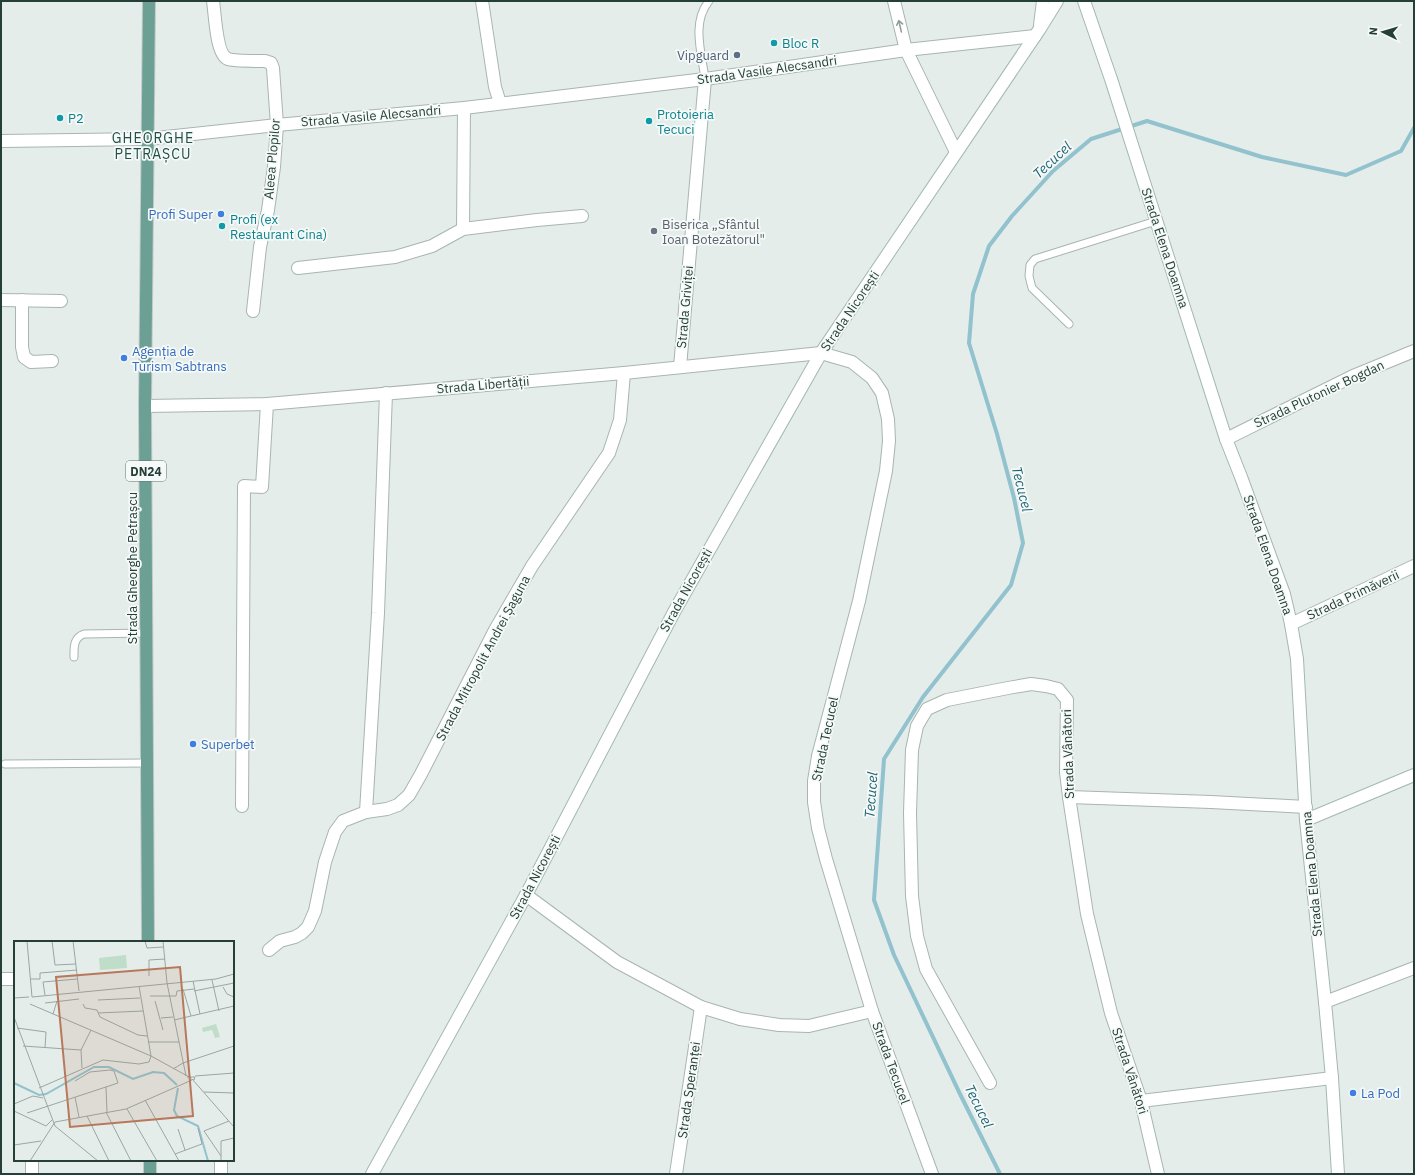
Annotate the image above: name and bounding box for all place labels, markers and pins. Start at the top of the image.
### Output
place label: Bloc R [782,35,819,52]
marker: Bloc R [769,38,779,48]
place label: Vipguard [677,47,729,64]
marker: Vipguard [732,50,742,60]
place label: Protoieria Tecuci [657,106,714,138]
place label: P2 [68,110,84,127]
marker: P2 [55,113,65,123]
marker: Protoieria Tecuci [644,116,654,126]
place label: Profi Super [149,206,213,223]
marker: Profi Super [216,209,226,219]
place label: Profi (ex Restaurant Cina) [230,211,327,243]
place label: Biserica „Sfântul Ioan Botezătorul" [662,216,765,248]
marker: Profi (ex Restaurant Cina) [217,221,227,231]
marker: Biserica „Sfântul Ioan Botezătorul" [649,226,659,236]
place label: Agenția de Turism Sabtrans [132,343,227,375]
marker: Agenția de Turism Sabtrans [119,353,129,363]
place label: Superbet [201,736,255,753]
marker: Superbet [188,739,198,749]
place label: La Pod [1361,1085,1400,1102]
marker: La Pod [1348,1088,1358,1098]

